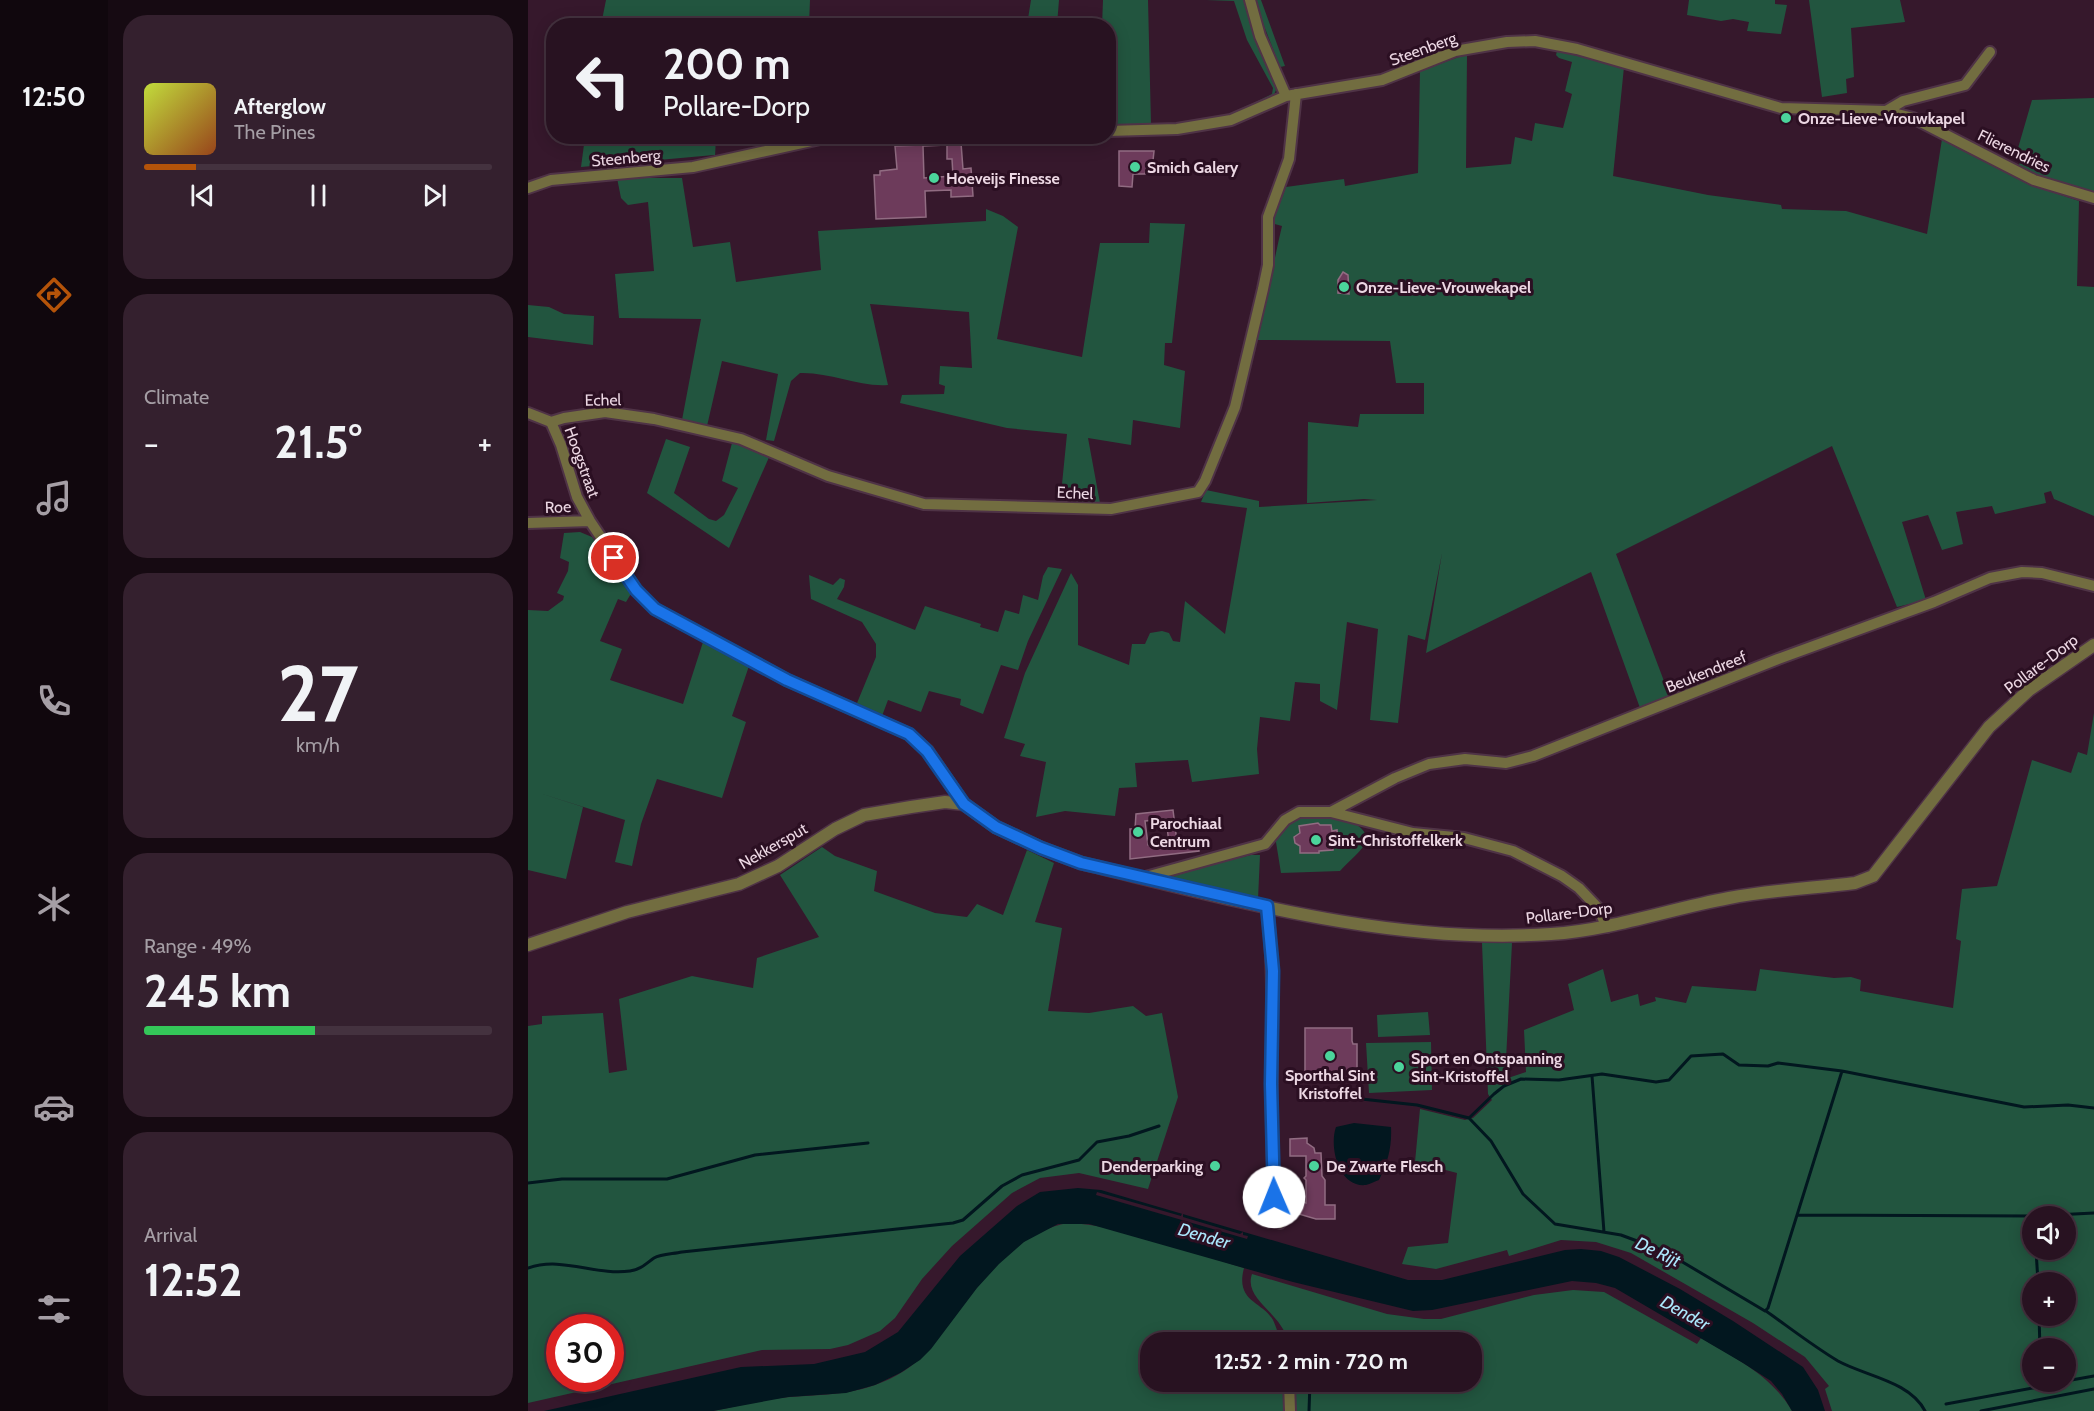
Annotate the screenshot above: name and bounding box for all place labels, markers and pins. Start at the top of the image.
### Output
place label: Onze-Lieve-Vrouwkapel [1798,109,1965,128]
marker: Onze-Lieve-Vrouwkapel [1779,111,1793,125]
place label: Smich Galery [1147,158,1239,177]
marker: Smich Galery [1128,160,1142,174]
place label: Hoeveijs Finesse [946,169,1060,188]
marker: Hoeveijs Finesse [927,171,941,185]
place label: Onze-Lieve-Vrouwekapel [1356,278,1531,297]
marker: Onze-Lieve-Vrouwekapel [1337,280,1351,294]
pin [588,532,639,583]
place label: Parochiaal Centrum [1150,814,1222,851]
marker: Parochiaal Centrum [1131,825,1145,839]
place label: Sint-Christoffelkerk [1328,831,1463,850]
marker: Sint-Christoffelkerk [1309,833,1323,847]
marker: Sporthal Sint Kristoffel [1323,1049,1337,1063]
place label: Sport en Ontspanning Sint-Kristoffel [1411,1049,1562,1086]
marker: Sport en Ontspanning Sint-Kristoffel [1392,1060,1406,1074]
place label: Sporthal Sint Kristoffel [1285,1066,1376,1103]
place label: Denderparking [1101,1157,1203,1176]
place label: De Zwarte Flesch [1326,1157,1443,1176]
marker: Denderparking [1208,1159,1222,1173]
marker: De Zwarte Flesch [1307,1159,1321,1173]

